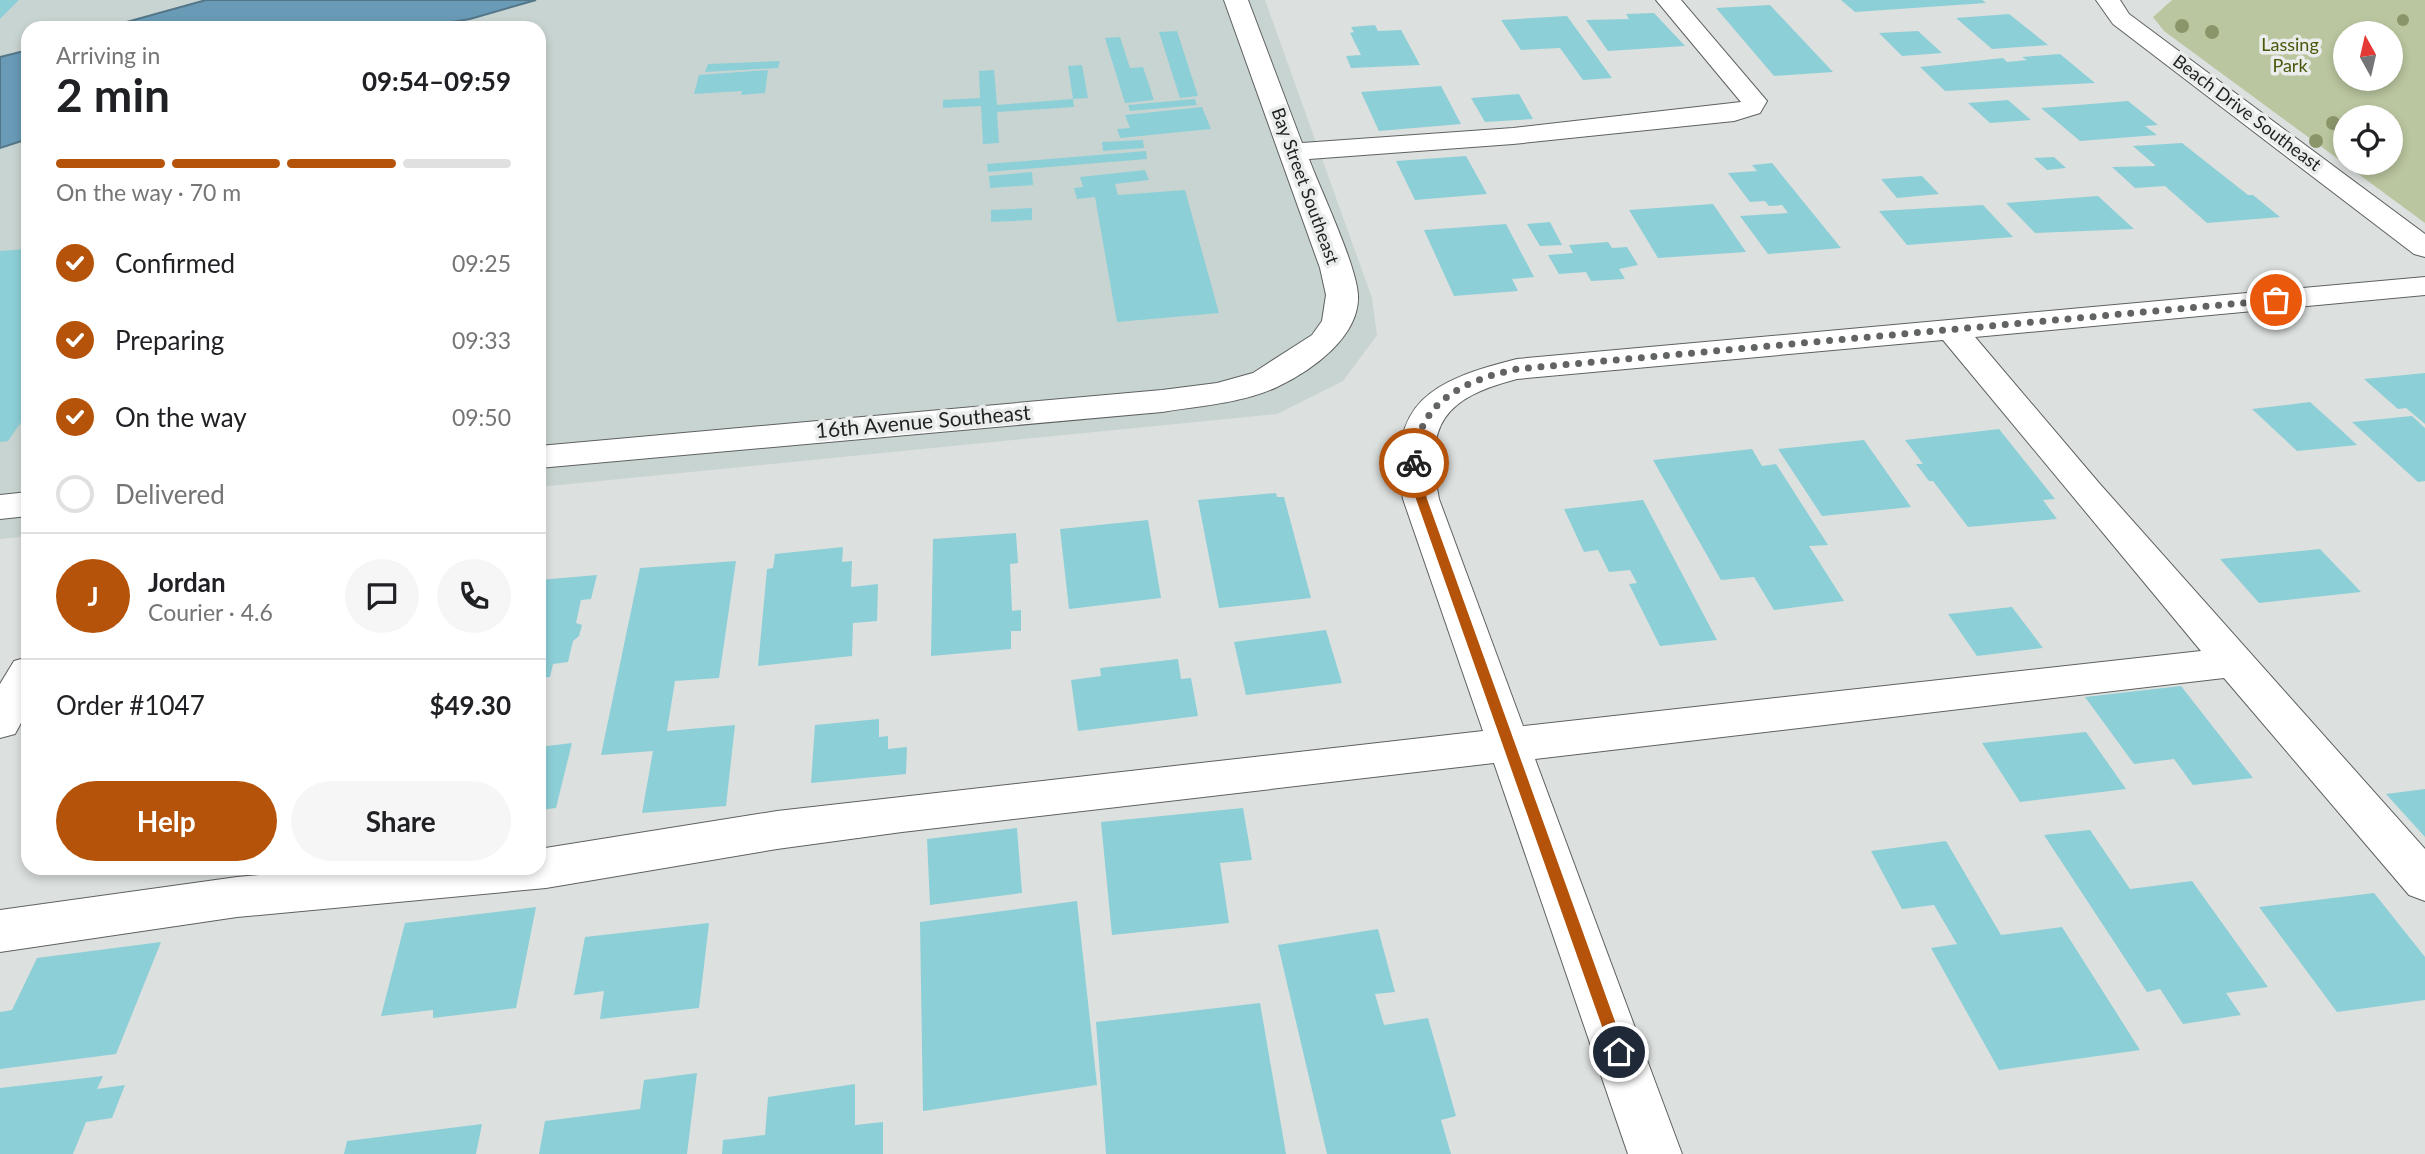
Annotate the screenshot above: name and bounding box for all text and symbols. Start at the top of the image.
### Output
north arrow [2333,21,2403,91]
map controls [2333,21,2403,175]
park label: Lassing Park [2261,33,2319,76]
text: Arriving in [56,41,160,69]
street label: Beach Drive Southeast [2169,49,2326,175]
text: 09:54–09:59 [362,65,511,97]
text: 2 min [56,67,170,122]
street label: Bay Street Southeast [1267,104,1345,267]
button: locate [2333,105,2403,175]
text: On the way · 70 m [56,178,241,206]
icon: check [56,244,94,282]
text: Confirmed [115,247,235,279]
text: 09:25 [452,249,511,277]
pin [2246,270,2306,330]
icon: bag [2257,281,2295,319]
icon: check [56,321,94,359]
text: Preparing [115,324,224,356]
text: 09:33 [452,326,511,354]
icon: check [56,398,94,436]
street label: 16th Avenue Southeast [814,399,1032,442]
text: On the way [115,401,247,433]
text: 09:50 [452,403,511,431]
courier [1379,428,1449,498]
icon: bike [1395,444,1433,482]
text: Delivered [115,478,225,510]
button: chat [345,559,419,633]
button: phone [437,559,511,633]
text: Jordan [148,566,226,598]
text: J [87,580,99,612]
text: Courier · 4.6 [148,598,273,626]
text: Order #1047 [56,689,205,721]
text: $49.30 [429,689,511,721]
button: Help [56,781,277,861]
button: Share [291,781,511,861]
pin [1589,1022,1649,1082]
icon: home [1600,1033,1638,1071]

